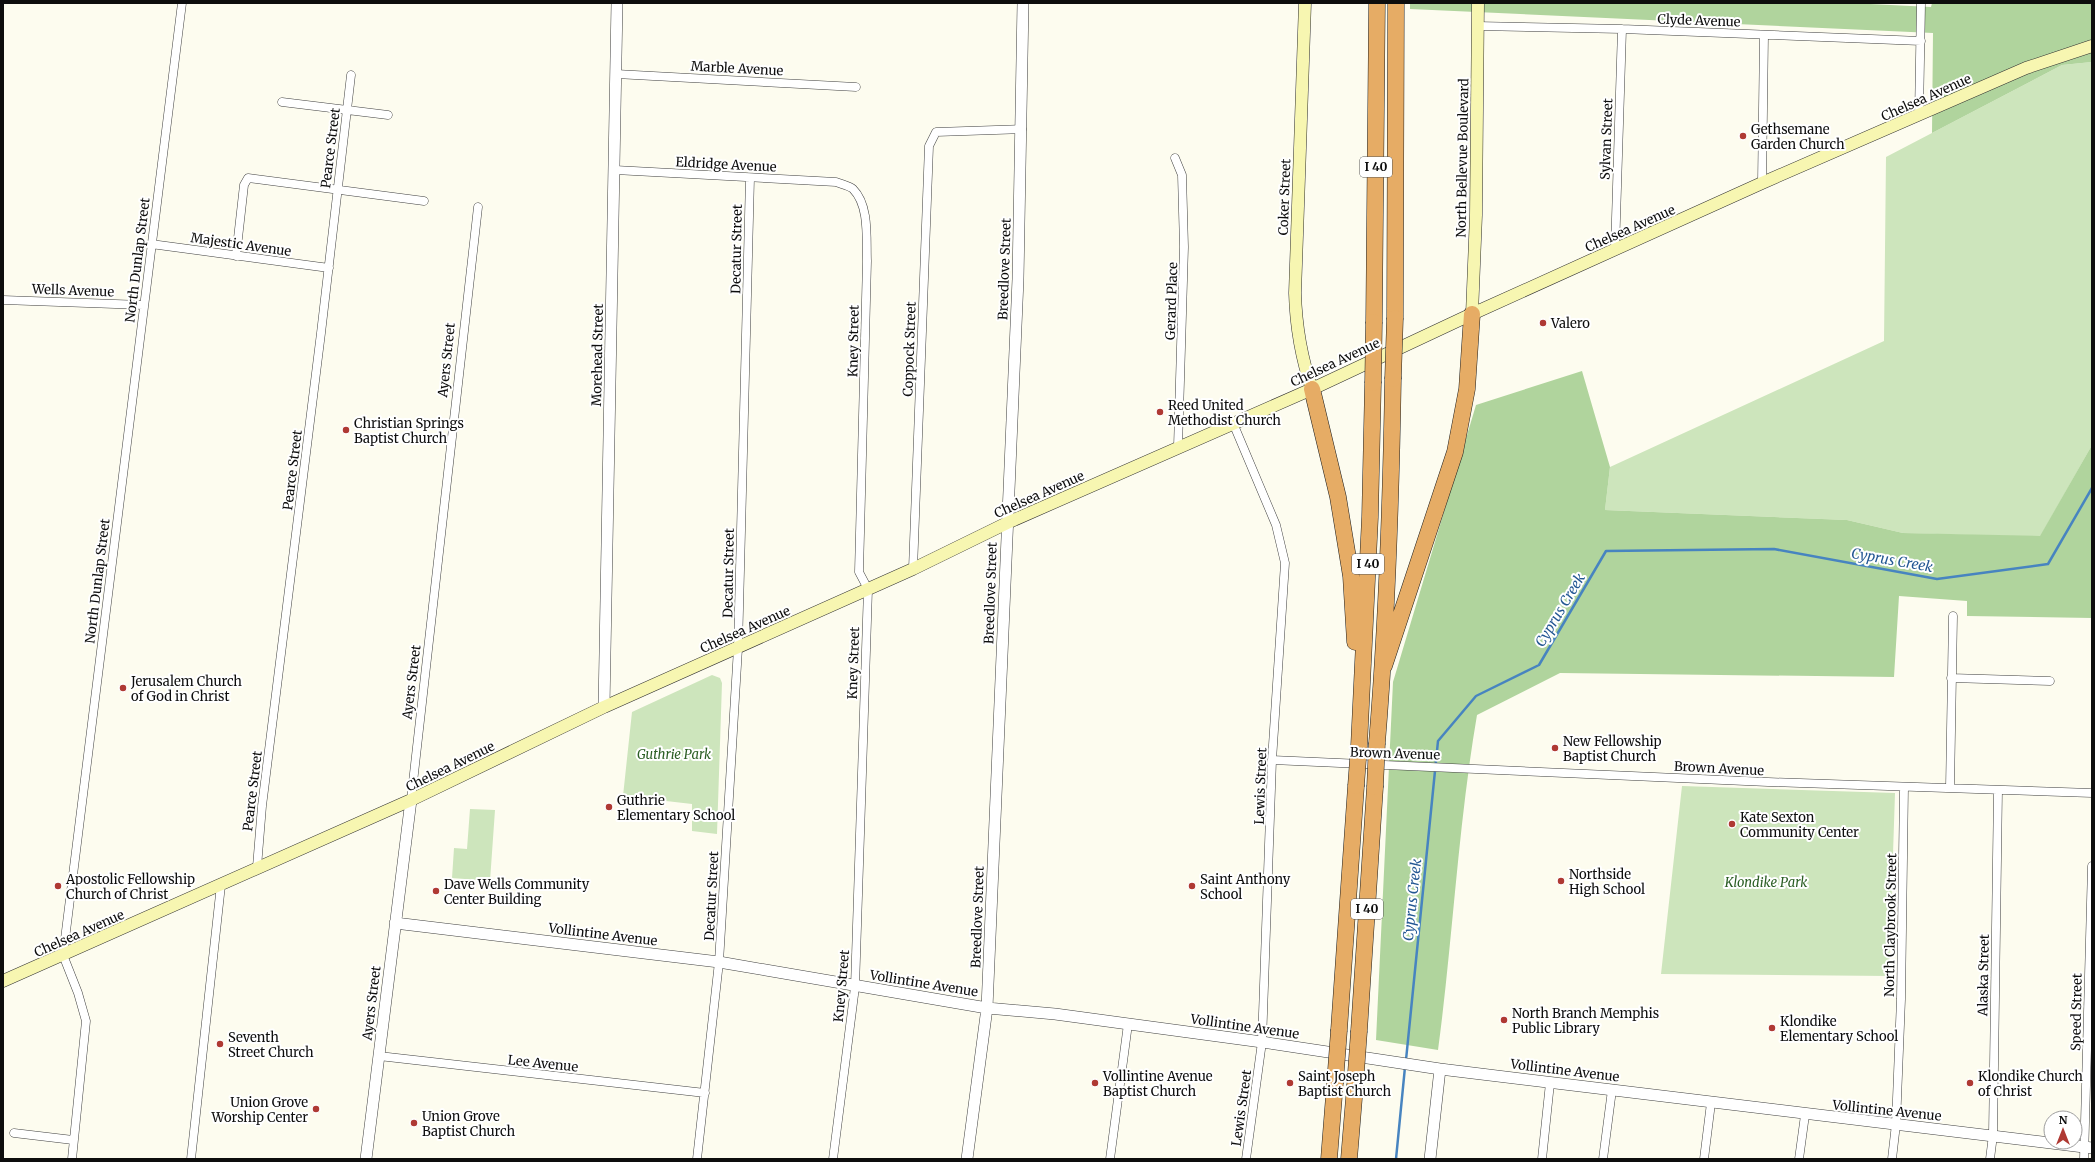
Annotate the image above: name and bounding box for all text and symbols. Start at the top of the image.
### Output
street label: Clyde Avenue [1657,11,1741,30]
street label: Marble Avenue [690,58,784,79]
street label: Chelsea Avenue [1879,70,1974,125]
street label: North Bellevue Boulevard [1453,78,1472,238]
street label: Sylvan Street [1597,98,1616,180]
street label: Pearce Street [317,107,344,189]
place label: Gethsemane Garden Church [1751,121,1845,153]
marker: Gethsemane Garden Church [1738,131,1748,141]
street label: Eldridge Avenue [675,153,777,176]
road number: I 40 [1360,157,1392,177]
street label: Coker Street [1275,158,1294,236]
street label: North Dunlap Street [121,197,154,324]
street label: Chelsea Avenue [1583,201,1678,256]
street label: Decatur Street [727,204,746,294]
street label: Breedlove Street [994,218,1015,320]
street label: Majestic Avenue [190,229,293,260]
street label: Gerard Place [1162,261,1181,340]
street label: Wells Avenue [31,281,115,300]
street label: Coppock Street [899,301,920,397]
street label: Morehead Street [588,303,607,407]
street label: Kney Street [844,305,863,377]
place label: Valero [1550,315,1590,332]
marker: Valero [1538,318,1548,328]
street label: Ayers Street [434,322,459,399]
street label: Chelsea Avenue [1288,334,1383,391]
place label: Reed United Methodist Church [1168,397,1281,429]
marker: Reed United Methodist Church [1155,407,1165,417]
place label: Christian Springs Baptist Church [354,415,464,447]
marker: Christian Springs Baptist Church [341,425,351,435]
street label: Pearce Street [279,429,306,511]
street label: Chelsea Avenue [992,467,1087,522]
street label: North Dunlap Street [81,518,114,645]
street label: Decatur Street [719,528,738,618]
street label: Breedlove Street [980,542,1001,644]
water label: Cyprus Creek [1850,544,1935,576]
road number: I 40 [1352,554,1384,574]
water label: Cyprus Creek [1531,570,1589,650]
street label: Chelsea Avenue [698,602,793,657]
street label: Kney Street [844,626,863,700]
street label: Ayers Street [398,644,424,721]
place label: Jerusalem Church of God in Christ [130,673,242,705]
marker: Jerusalem Church of God in Christ [118,683,128,693]
place label: New Fellowship Baptist Church [1563,733,1662,765]
street label: Chelsea Avenue [403,738,498,795]
street label: Brown Avenue [1350,743,1441,764]
marker: New Fellowship Baptist Church [1550,743,1560,753]
park label: Guthrie Park [637,746,711,763]
street label: Lewis Street [1251,747,1270,825]
street label: Pearce Street [239,750,266,832]
street label: Brown Avenue [1673,758,1765,779]
place label: Guthrie Elementary School [617,792,735,824]
marker: Guthrie Elementary School [604,802,614,812]
place label: Kate Sexton Community Center [1740,809,1859,841]
marker: Kate Sexton Community Center [1727,819,1737,829]
street label: Decatur Street [701,851,722,941]
street label: North Claybrook Street [1881,853,1900,997]
water label: Cyprus Creek [1399,858,1425,942]
street label: Breedlove Street [967,866,988,968]
place label: Northside High School [1569,866,1645,898]
place label: Apostolic Fellowship Church of Christ [65,871,195,903]
place label: Saint Anthony School [1200,871,1291,903]
park label: Klondike Park [1724,874,1807,891]
place label: Dave Wells Community Center Building [444,876,590,908]
marker: Northside High School [1556,876,1566,886]
marker: Apostolic Fellowship Church of Christ [53,881,63,891]
marker: Saint Anthony School [1187,881,1197,891]
marker: Dave Wells Community Center Building [431,886,441,896]
road number: I 40 [1351,899,1383,919]
street label: Chelsea Avenue [32,906,127,961]
street label: Vollintine Avenue [547,919,659,950]
street label: Alaska Street [1974,934,1993,1017]
street label: Kney Street [830,949,853,1023]
street label: Ayers Street [358,965,384,1042]
street label: Vollintine Avenue [868,966,980,1000]
street label: Speed Street [2067,973,2086,1051]
place label: North Branch Memphis Public Library [1512,1005,1659,1037]
street label: Vollintine Avenue [1189,1010,1301,1043]
place label: Klondike Elementary School [1780,1013,1898,1045]
marker: North Branch Memphis Public Library [1499,1015,1509,1025]
marker: Klondike Elementary School [1767,1023,1777,1033]
place label: Seventh Street Church [228,1029,314,1061]
marker: Seventh Street Church [215,1039,225,1049]
street label: Lee Avenue [507,1051,579,1076]
street label: Vollintine Avenue [1509,1055,1621,1086]
place label: Vollintine Avenue Baptist Church [1102,1068,1213,1100]
place label: Saint Joseph Baptist Church [1298,1068,1391,1100]
place label: Klondike Church of Christ [1978,1068,2083,1100]
street label: Lewis Street [1228,1069,1255,1147]
marker: Vollintine Avenue Baptist Church [1090,1078,1100,1088]
marker: Saint Joseph Baptist Church [1285,1078,1295,1088]
marker: Klondike Church of Christ [1965,1078,1975,1088]
place label: Union Grove Worship Center [211,1094,308,1126]
street label: Vollintine Avenue [1831,1096,1943,1125]
marker: Union Grove Worship Center [311,1104,321,1114]
place label: Union Grove Baptist Church [422,1108,515,1140]
north arrow [2043,1110,2083,1150]
text: N [2059,1113,2068,1127]
marker: Union Grove Baptist Church [409,1118,419,1128]

